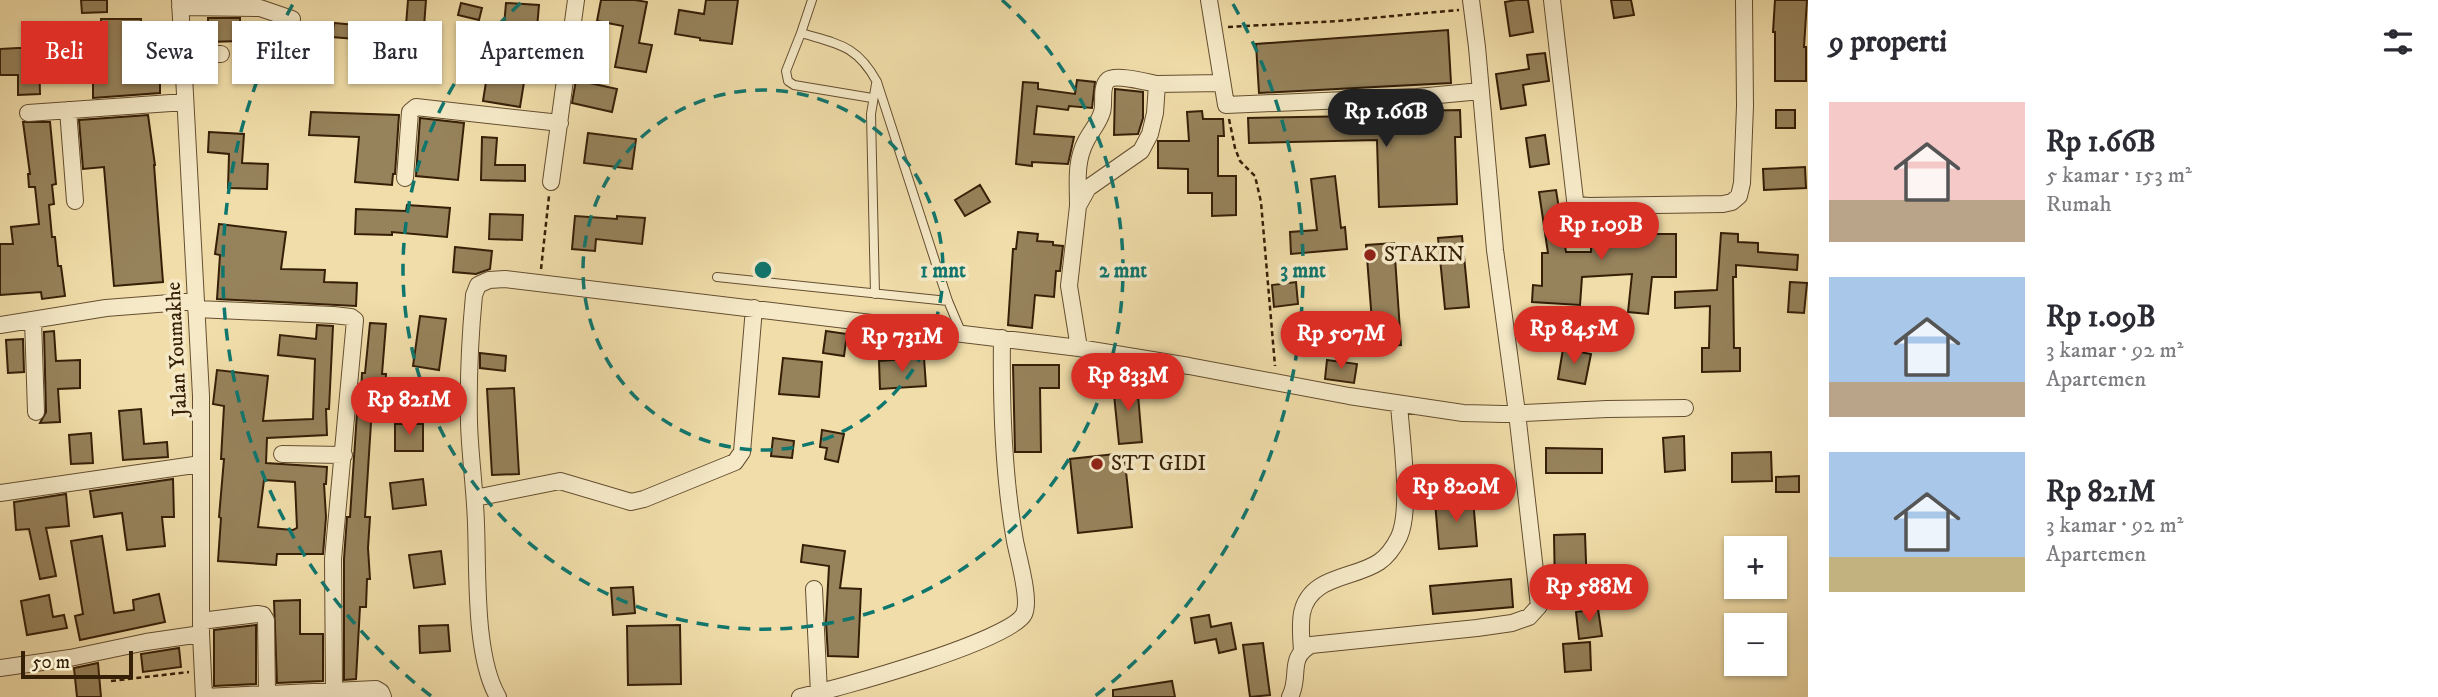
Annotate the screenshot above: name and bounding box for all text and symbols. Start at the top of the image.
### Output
chip: Beli [21,21,108,84]
chip: Sewa [122,21,218,84]
chip: Filter [232,21,334,84]
chip: Baru [348,21,442,84]
chip: Apartemen [456,21,609,84]
icon: filters [2379,23,2417,61]
text: 9 properti [1829,24,1947,61]
pin: Rp 1.66B [1314,90,1458,149]
text: Rp 1.66B [1344,97,1428,126]
text: Rp 1.66B [2046,124,2156,161]
icon: home [1885,130,1969,214]
text: 5 kamar · 153 m² [2046,161,2192,190]
text: Rumah [2046,190,2112,219]
pin: Rp 1.09B [1529,202,1673,262]
text: Rp 1.09B [1559,210,1643,239]
place label: STAKIN [1384,242,1464,268]
marker: STAKIN [1362,247,1378,263]
centre of rings [751,258,775,282]
text: 1 mnt [920,258,966,284]
text: 2 mnt [1099,258,1147,284]
text: 3 mnt [1280,258,1326,284]
street label: Jalan Youmakhe [160,281,194,419]
text: Rp 1.09B [2046,299,2156,336]
icon: home [1885,305,1969,389]
pin: Rp 845M [1509,306,1639,366]
pin: Rp 507M [1276,312,1406,371]
pin: Rp 731M [837,314,967,374]
text: Rp 845M [1530,314,1618,343]
text: Rp 507M [1297,319,1385,348]
text: Rp 731M [861,322,943,351]
text: 3 kamar · 92 m² [2046,336,2183,365]
pin: Rp 833M [1063,354,1193,413]
text: Rp 833M [1087,361,1169,390]
text: Apartemen [2046,365,2146,394]
pin: Rp 821M [344,378,474,437]
text: Rp 821M [367,385,451,414]
place label: STT GIDI [1111,451,1206,477]
marker: STT GIDI [1089,456,1105,472]
pin: Rp 820M [1391,464,1521,524]
text: Rp 820M [1412,472,1500,501]
text: Rp 821M [2046,474,2156,511]
icon: home [1885,480,1969,564]
text: 3 kamar · 92 m² [2046,511,2183,540]
map controls [1724,536,1787,676]
button: + [1724,536,1787,599]
text: Apartemen [2046,540,2146,569]
pin: Rp 588M [1524,564,1654,624]
text: Rp 588M [1545,572,1633,601]
button: − [1724,613,1787,676]
scale bar [21,648,133,680]
text: 50 m [32,651,70,674]

